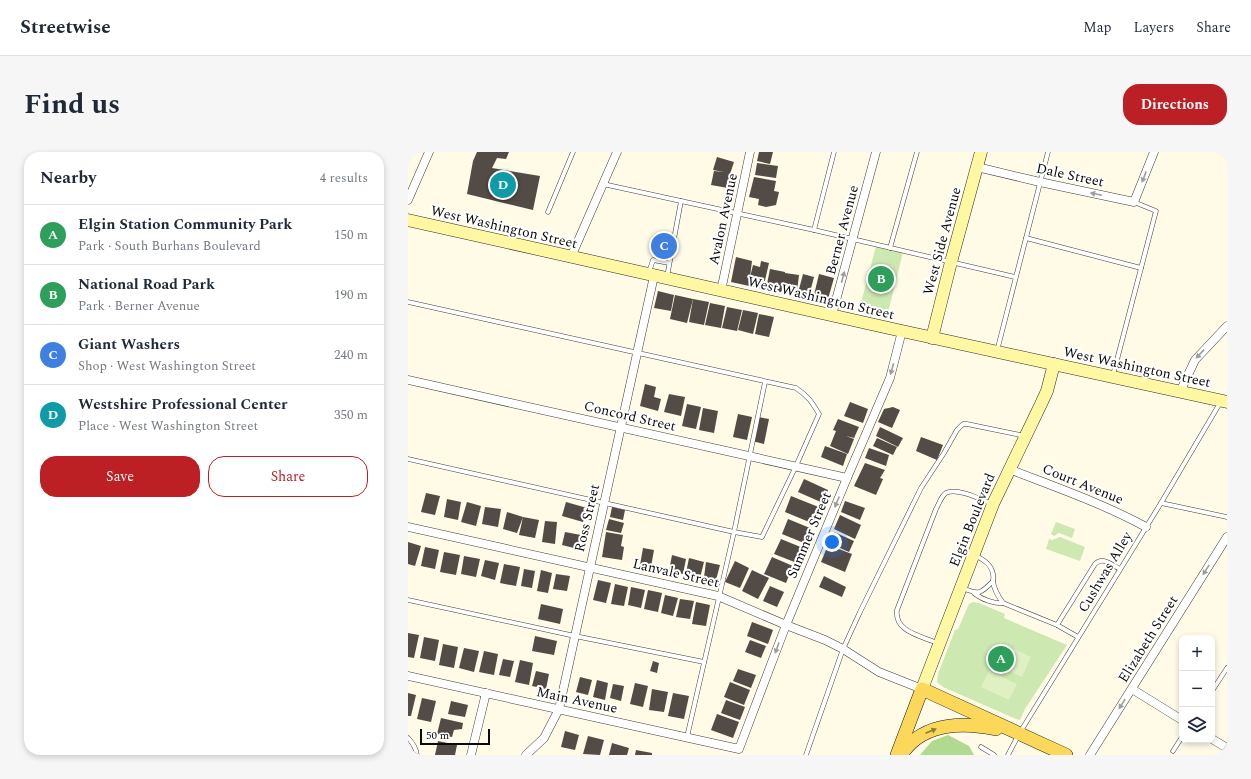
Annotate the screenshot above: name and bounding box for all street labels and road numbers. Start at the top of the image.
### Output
street label: Dale Street [1034,158,1106,192]
street label: Avalon Avenue [703,171,743,267]
street label: Berner Avenue [820,183,864,277]
street label: West Side Avenue [918,185,967,297]
street label: West Washington Street [429,200,579,254]
street label: West Washington Street [746,271,896,325]
street label: West Washington Street [1061,341,1213,393]
street label: Concord Street [582,395,678,437]
street label: Court Avenue [1039,458,1127,510]
street label: Elgin Boulevard [944,470,1000,570]
street label: Ross Street [569,482,605,554]
street label: Summer Street [781,489,837,581]
street label: Cushwas Alley [1073,526,1138,616]
street label: Lanvale Street [631,553,721,593]
street label: Elizabeth Street [1113,591,1183,687]
street label: Main Avenue [534,681,620,719]

